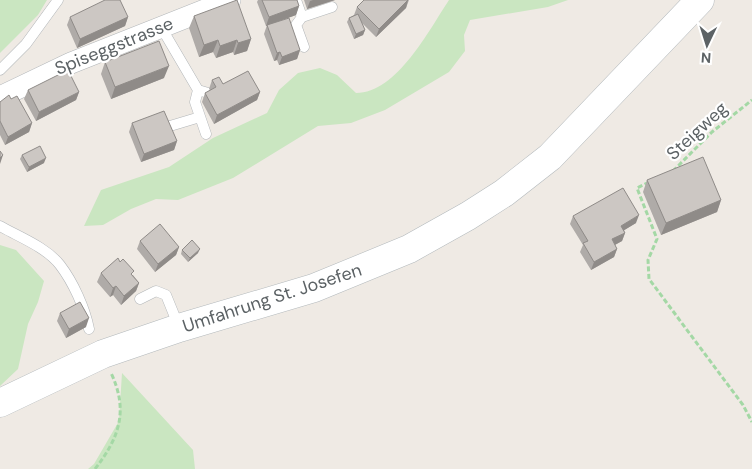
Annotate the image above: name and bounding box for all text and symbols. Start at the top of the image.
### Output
street label: Spiseggstrasse [51,11,177,81]
north arrow [682,20,732,70]
text: N [700,49,712,67]
street label: Steigweg [661,96,733,166]
street label: Umfahrung St. Josefen [179,258,365,338]

